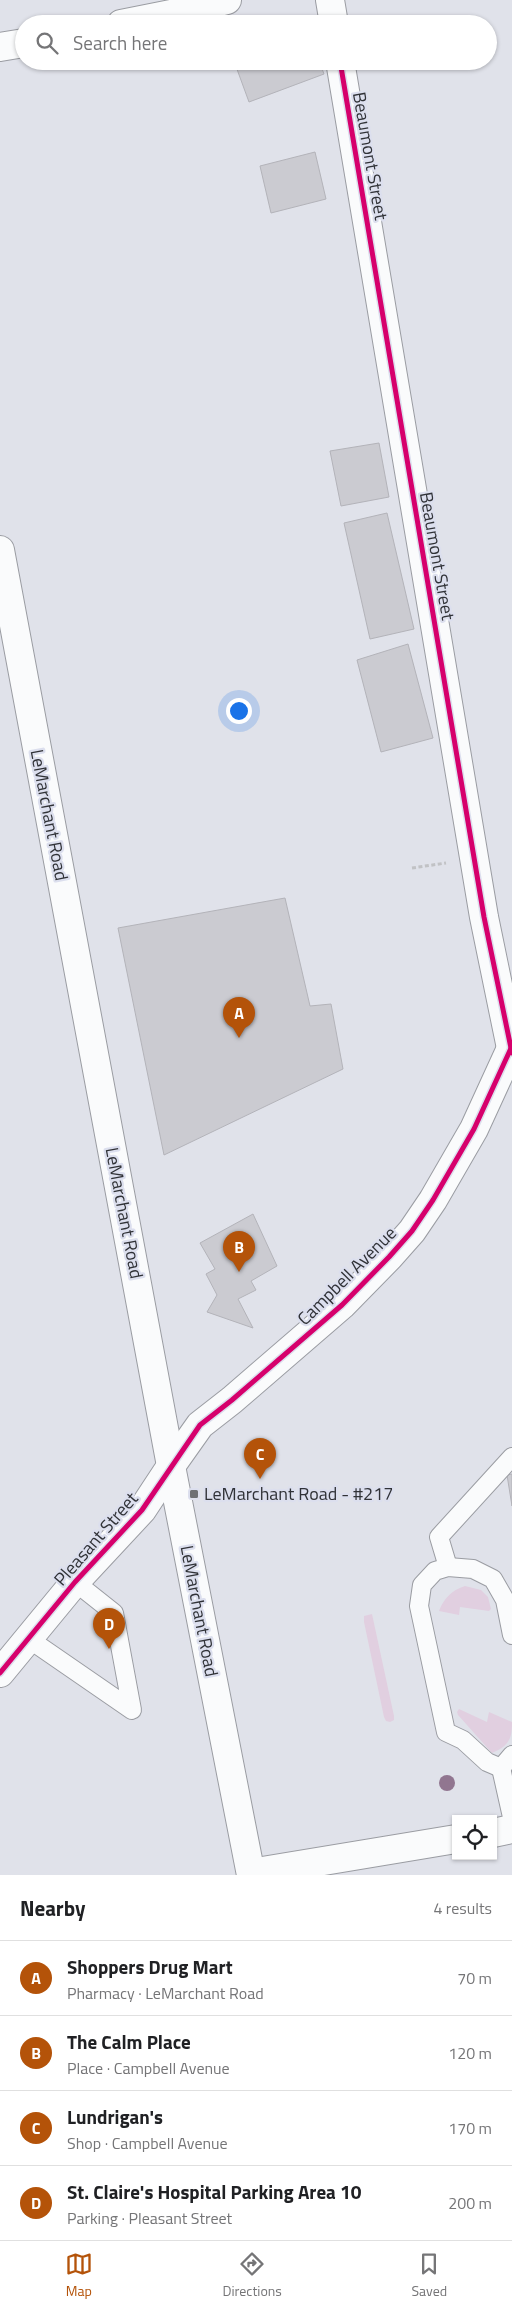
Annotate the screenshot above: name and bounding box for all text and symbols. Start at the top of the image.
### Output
search box [15,15,497,70]
text: Search here [73,28,167,57]
icon: search [33,29,61,57]
street label: Beaumont Street [346,90,395,223]
street label: Beaumont Street [413,490,462,623]
your location [226,698,252,724]
street label: LeMarchant Road [24,747,75,883]
pin: A [223,997,255,1038]
street label: LeMarchant Road [99,1145,150,1281]
street label: Campbell Avenue [291,1220,402,1331]
pin: B [223,1231,255,1272]
pin: C [244,1438,276,1479]
place label: LeMarchant Road - #217 [204,1480,393,1507]
street label: Pleasant Street [47,1485,145,1592]
marker: LeMarchant Road - #217 [188,1488,200,1500]
street label: LeMarchant Road [174,1543,225,1679]
pin: D [93,1608,125,1649]
map controls [452,1815,497,1860]
button: locate [452,1815,497,1860]
text: Nearby [20,1892,85,1924]
text: 4 results [433,1896,492,1920]
text: Shoppers Drug Mart [67,1952,233,1981]
text: A [31,1966,41,1990]
text: 70 m [457,1966,492,1990]
text: Pharmacy · LeMarchant Road [67,1981,264,2005]
text: The Calm Place [67,2027,191,2056]
text: B [31,2041,41,2065]
text: 120 m [448,2041,492,2065]
text: Place · Campbell Avenue [67,2056,230,2080]
text: Lundrigan's [67,2102,163,2131]
text: C [32,2116,40,2140]
text: 170 m [448,2116,492,2140]
text: Shop · Campbell Avenue [67,2131,228,2155]
text: St. Claire's Hospital Parking Area 10 [67,2177,361,2206]
text: D [31,2191,41,2215]
text: 200 m [448,2191,492,2215]
text: Parking · Pleasant Street [67,2206,232,2230]
tab: Map [65,2250,93,2301]
tab: Directions [222,2250,282,2301]
tab: Saved [412,2250,447,2301]

